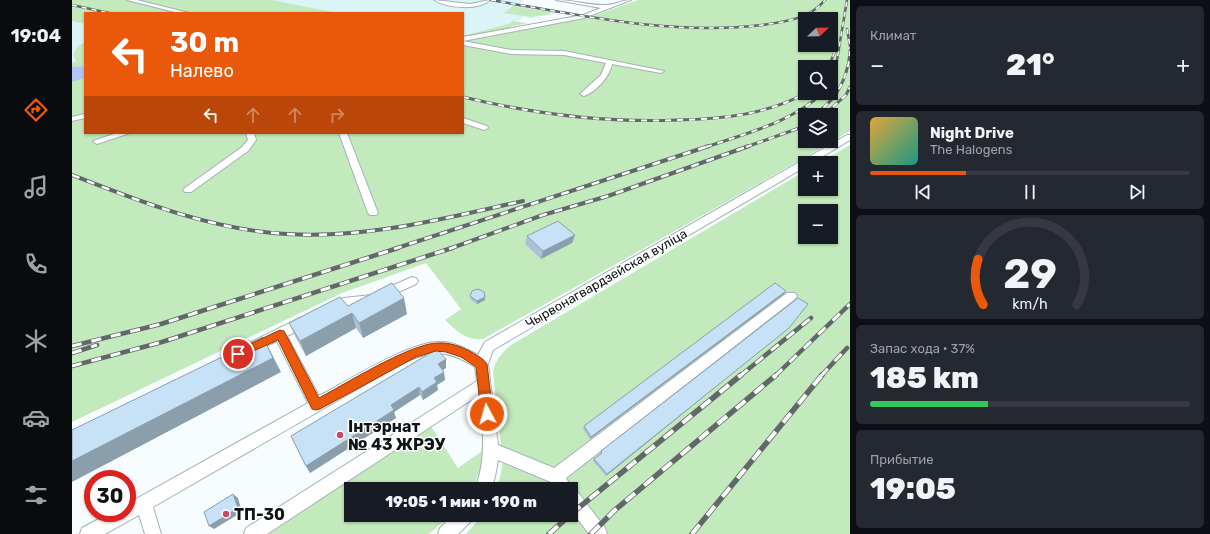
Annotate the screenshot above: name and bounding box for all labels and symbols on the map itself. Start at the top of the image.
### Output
north arrow [798,12,838,52]
street label: Чырвонагвардзейская вуліца [523,226,690,331]
pin [221,337,255,371]
position arrow [466,393,508,435]
place label: Інтэрнат № 43 ЖРЭУ [348,417,446,454]
marker: Інтэрнат № 43 ЖРЭУ [335,430,345,440]
speed limit sign: 30 [84,470,136,522]
place label: ТП-30 [234,505,285,524]
marker: ТП-30 [221,509,231,519]

